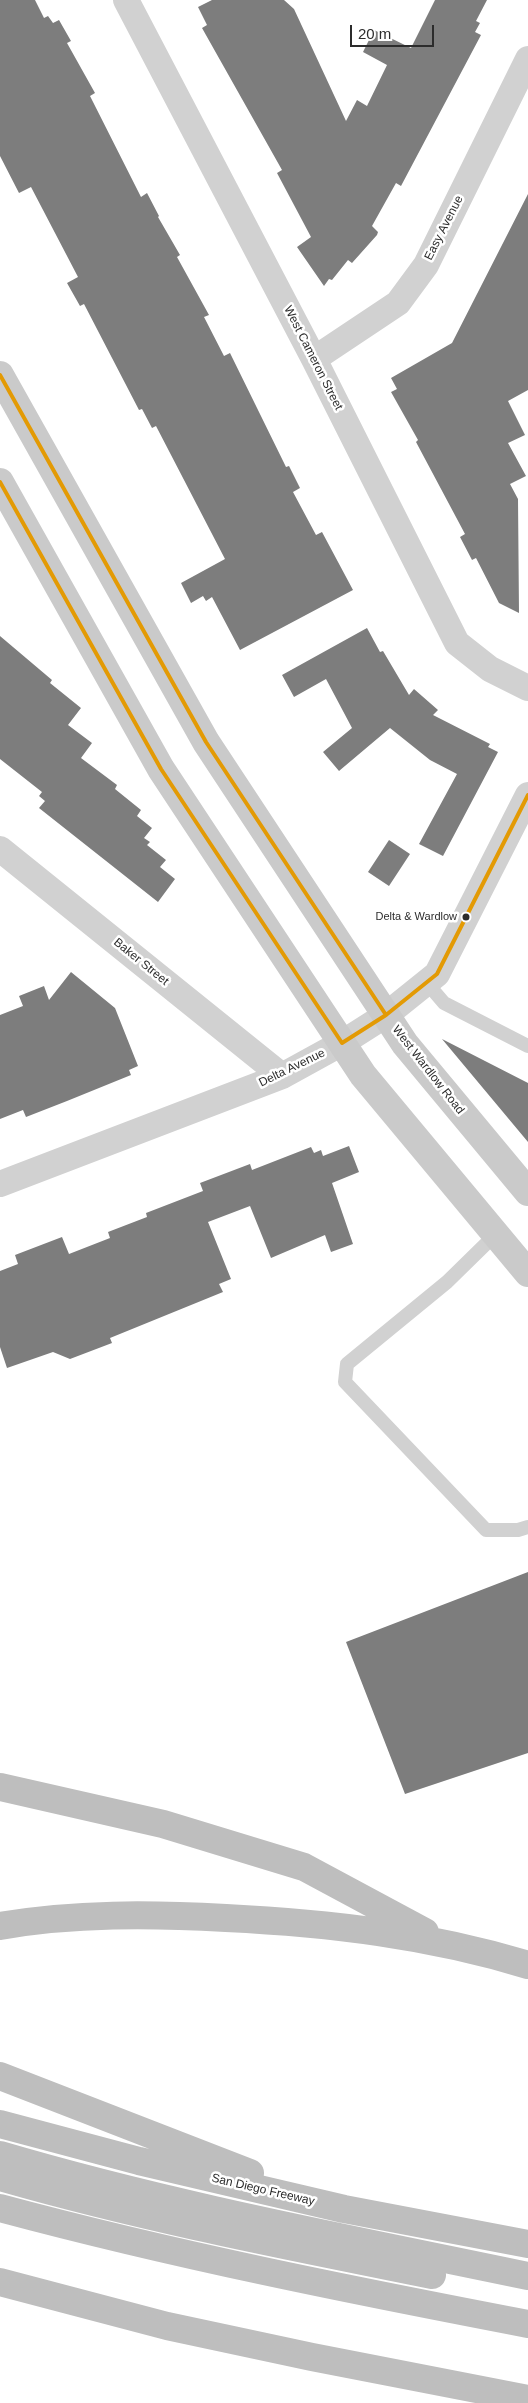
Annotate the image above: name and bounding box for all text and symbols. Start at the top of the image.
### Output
scale bar [353,15,437,47]
text: 20 m [358,25,391,42]
street label: Easy Avenue [422,193,466,263]
street label: West Cameron Street [280,303,346,413]
place label: Delta & Wardlow [375,910,457,924]
marker: Delta & Wardlow [461,912,471,922]
street label: Baker Street [111,935,171,989]
street label: West Wardlow Road [389,1023,467,1117]
street label: Delta Avenue [257,1046,327,1090]
street label: San Diego Freeway [210,2171,316,2209]

